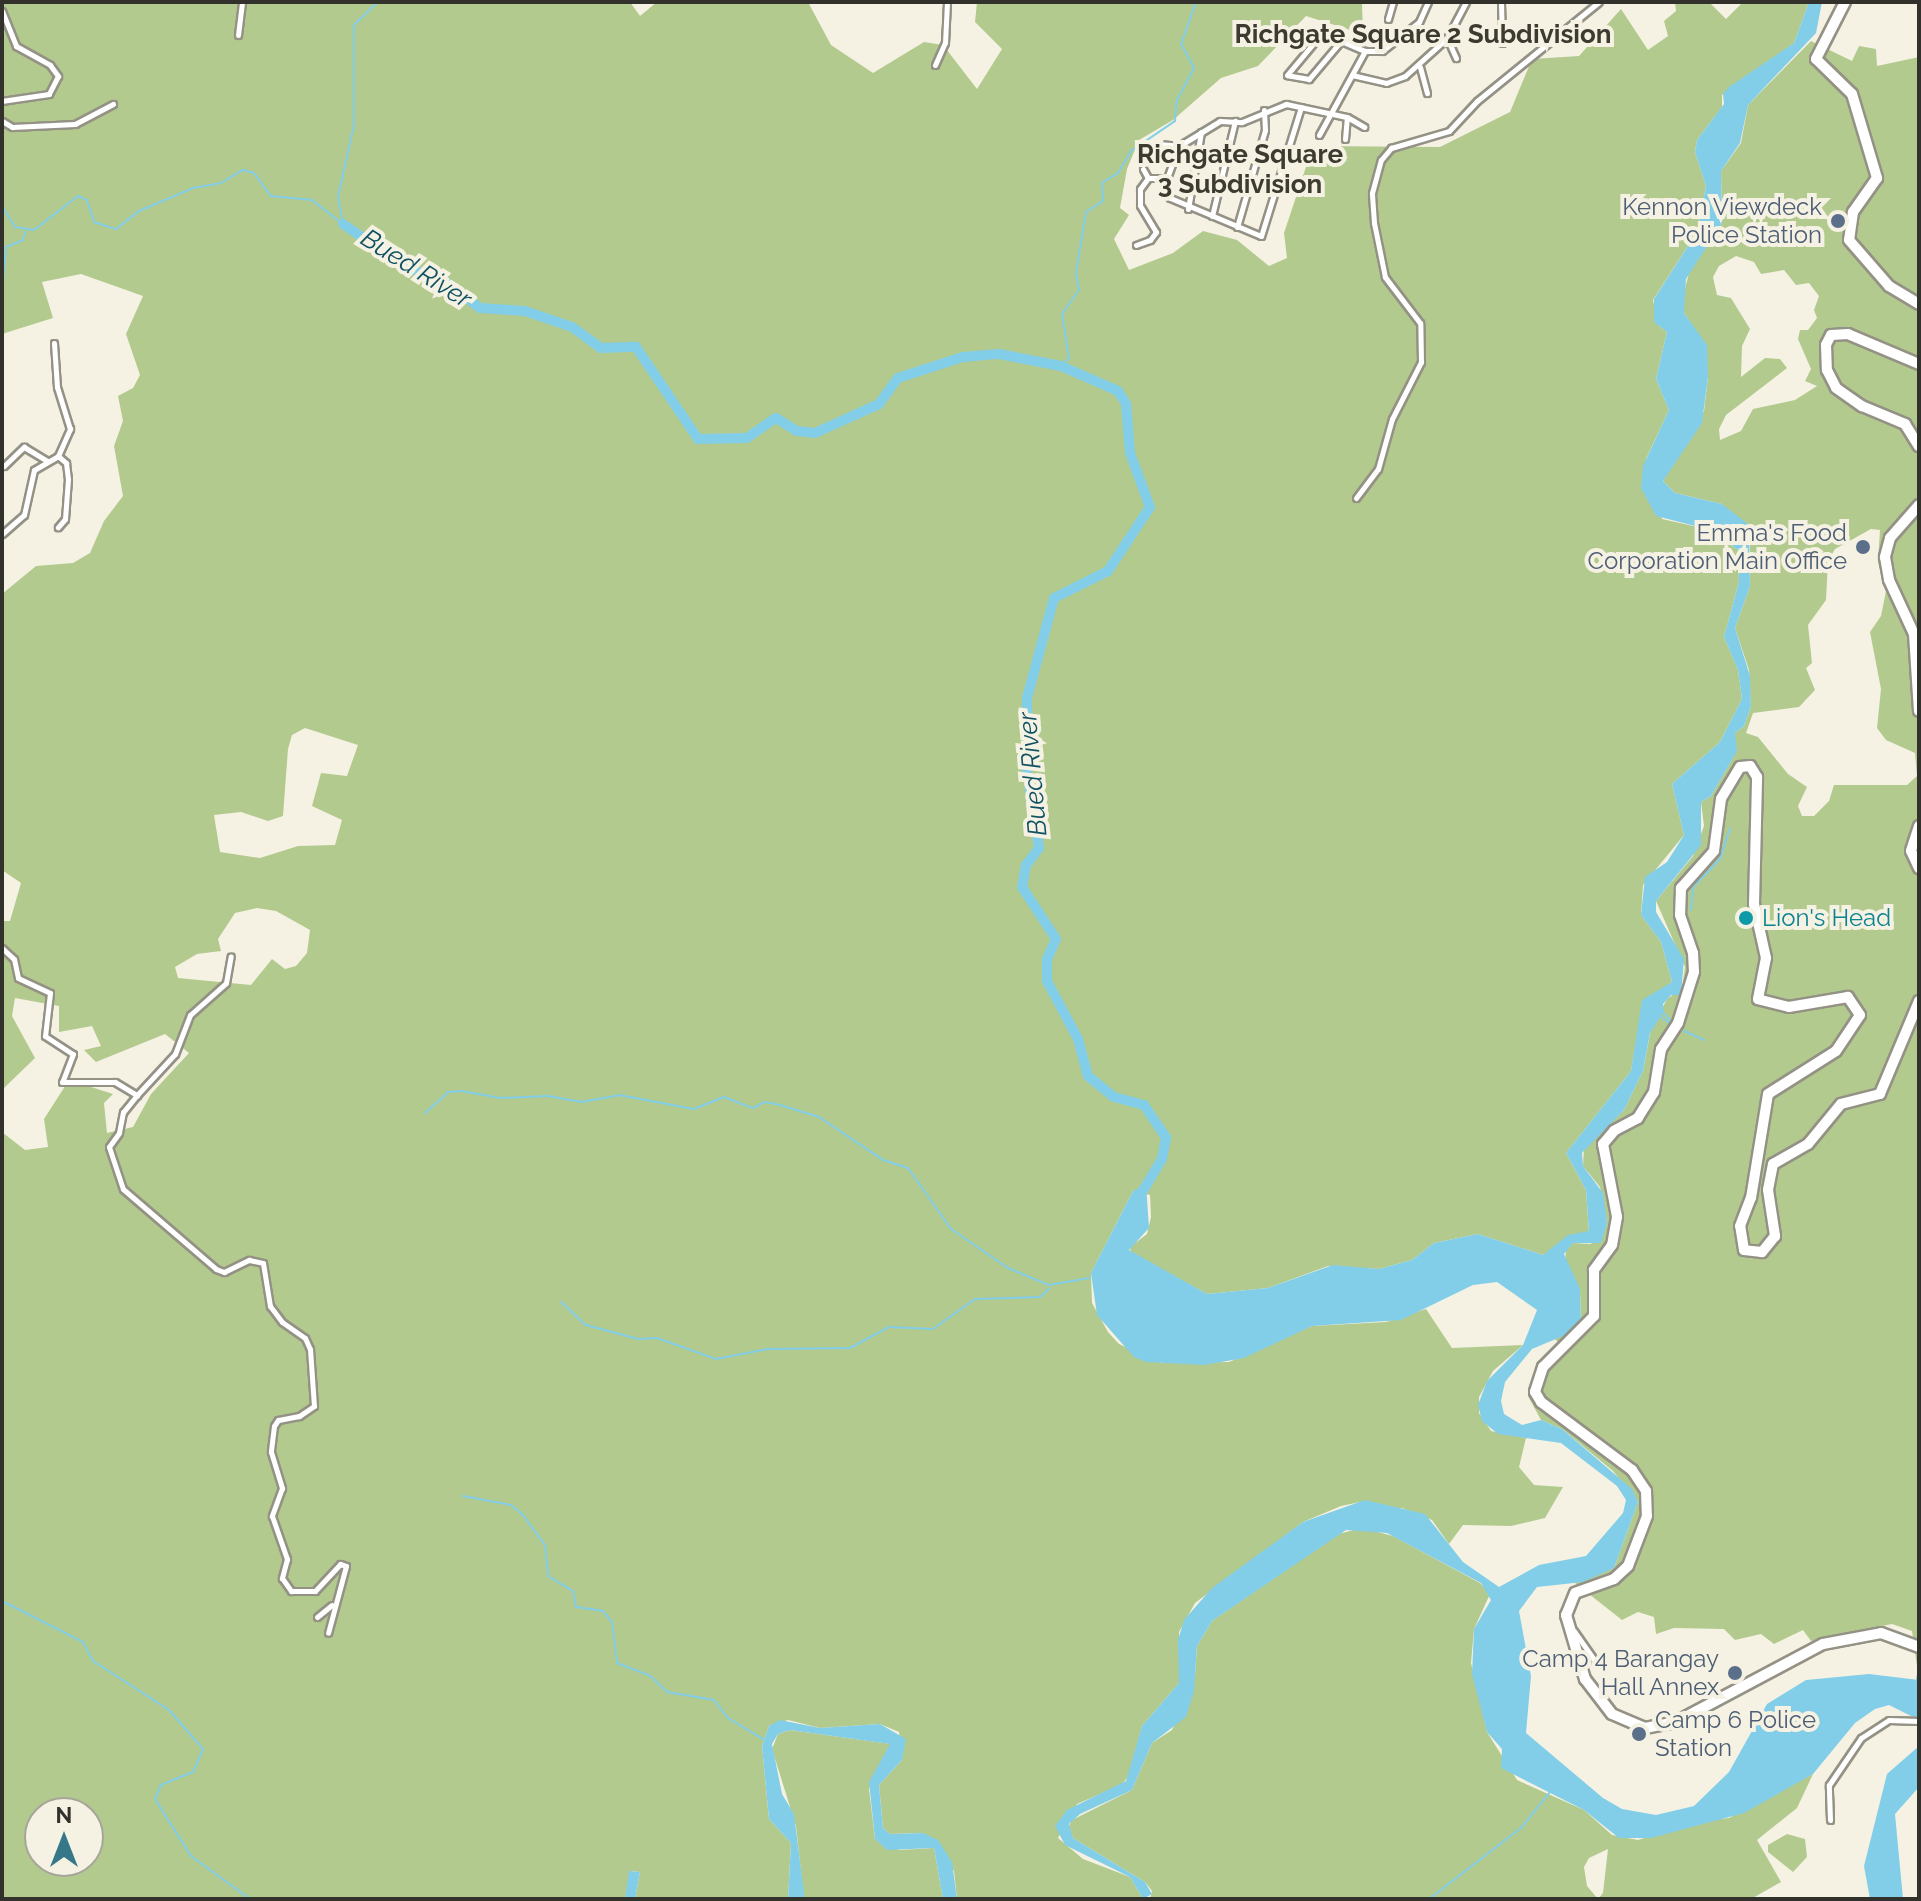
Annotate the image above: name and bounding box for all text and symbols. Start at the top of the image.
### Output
district label: Richgate Square 2 Subdivision [1235,19,1611,51]
district label: Richgate Square 3 Subdivision [1137,139,1343,200]
place label: Kennon Viewdeck Police Station [1622,193,1822,249]
marker: Kennon Viewdeck Police Station [1829,212,1847,230]
water label: Bued River [355,223,477,315]
place label: Emma's Food Corporation Main Office [1588,519,1847,575]
marker: Emma's Food Corporation Main Office [1854,538,1872,556]
water label: Bued River [1012,711,1054,837]
place label: Lion's Head [1762,904,1891,932]
marker: Lion's Head [1737,909,1755,927]
place label: Camp 4 Barangay Hall Annex [1522,1645,1719,1701]
marker: Camp 4 Barangay Hall Annex [1726,1664,1744,1682]
place label: Camp 6 Police Station [1655,1706,1816,1762]
marker: Camp 6 Police Station [1630,1725,1648,1743]
north arrow [24,1797,104,1877]
text: N [56,1802,72,1828]

